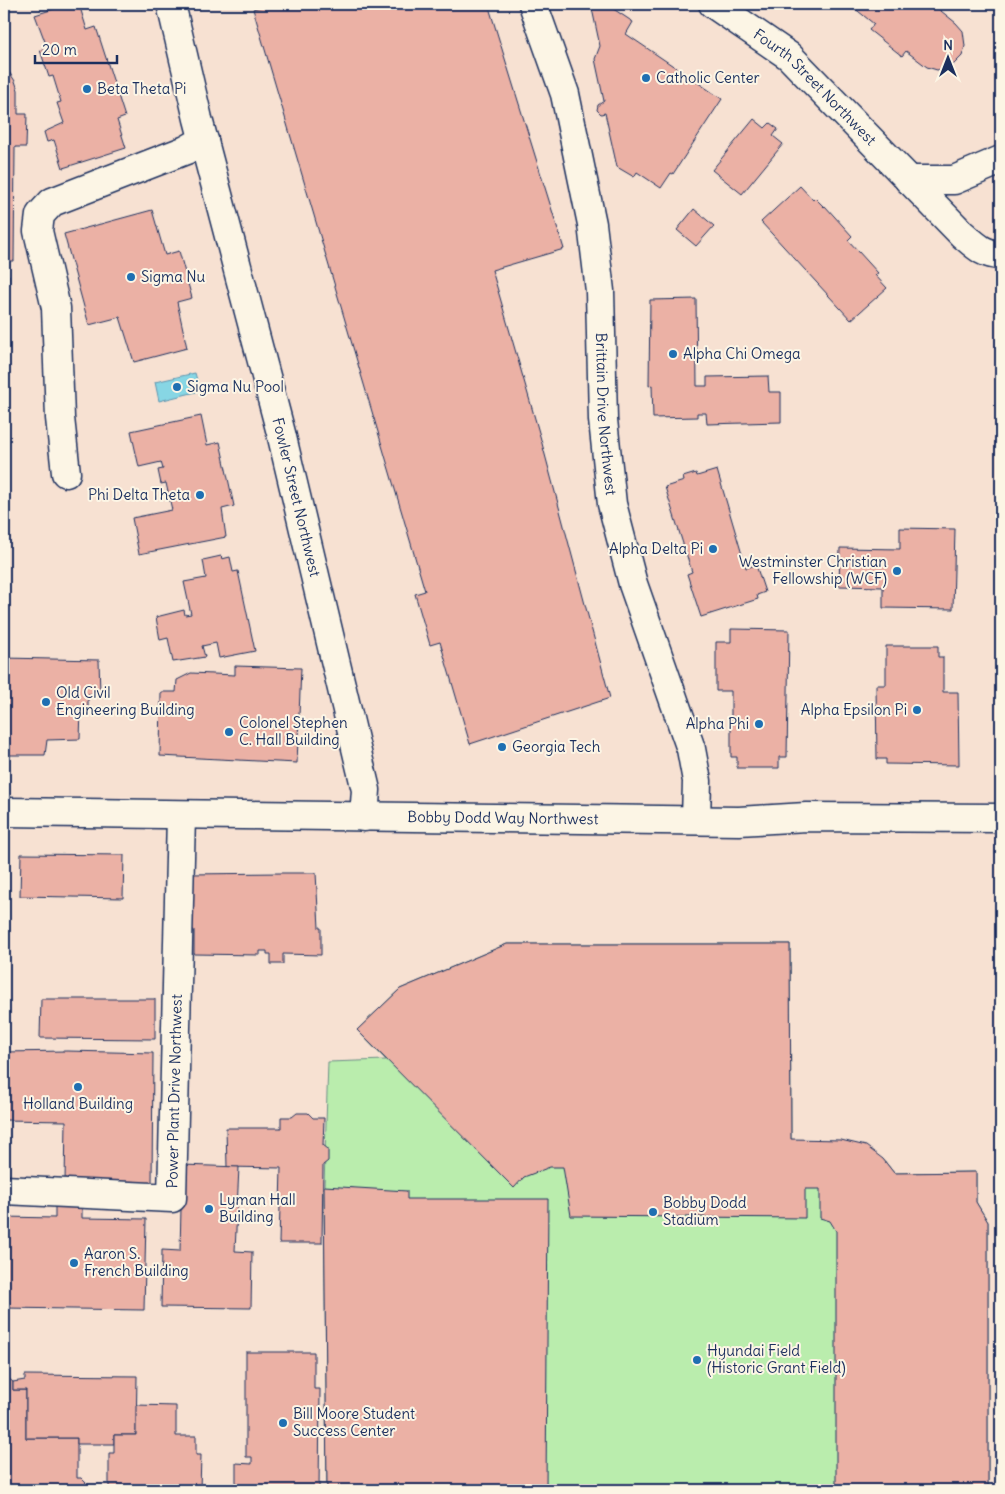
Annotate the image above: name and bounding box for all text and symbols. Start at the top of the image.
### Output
street label: Fourth Street Northwest [750,24,881,149]
scale bar [35,32,118,64]
north arrow [922,32,972,82]
text: N [943,36,953,54]
text: 20 m [42,40,77,59]
place label: Catholic Center [656,68,760,87]
marker: Catholic Center [640,72,652,84]
place label: Beta Theta Pi [97,79,186,98]
marker: Beta Theta Pi [81,83,93,95]
place label: Sigma Nu [141,267,206,286]
marker: Sigma Nu [125,271,137,283]
street label: Brittain Drive Northwest [592,333,621,496]
place label: Alpha Chi Omega [683,344,801,363]
marker: Alpha Chi Omega [667,348,679,360]
place label: Sigma Nu Pool [187,377,284,396]
marker: Sigma Nu Pool [171,381,183,393]
street label: Fowler Street Northwest [268,415,325,579]
place label: Phi Delta Theta [88,485,190,504]
marker: Phi Delta Theta [194,489,206,501]
place label: Alpha Delta Pi [609,539,703,558]
marker: Alpha Delta Pi [707,543,719,555]
place label: Westminster Christian Fellowship (WCF) [739,552,887,588]
marker: Westminster Christian Fellowship (WCF) [891,565,903,577]
place label: Old Civil Engineering Building [56,683,195,719]
marker: Old Civil Engineering Building [40,696,52,708]
place label: Alpha Epsilon Pi [801,700,907,719]
marker: Alpha Epsilon Pi [911,704,923,716]
place label: Colonel Stephen C. Hall Building [239,713,348,749]
place label: Alpha Phi [686,714,749,733]
marker: Alpha Phi [753,718,765,730]
marker: Colonel Stephen C. Hall Building [223,726,235,738]
place label: Georgia Tech [512,737,601,756]
marker: Georgia Tech [496,741,508,753]
street label: Bobby Dodd Way Northwest [407,807,599,828]
street label: Power Plant Drive Northwest [162,994,186,1189]
marker: Holland Building [72,1081,84,1093]
place label: Holland Building [23,1094,133,1113]
place label: Lyman Hall Building [219,1190,296,1226]
place label: Bobby Dodd Stadium [663,1193,747,1229]
marker: Lyman Hall Building [203,1203,215,1215]
marker: Bobby Dodd Stadium [647,1206,659,1218]
place label: Aaron S. French Building [84,1244,189,1280]
marker: Aaron S. French Building [68,1257,80,1269]
place label: Hyundai Field (Historic Grant Field) [707,1341,846,1377]
marker: Hyundai Field (Historic Grant Field) [691,1354,703,1366]
place label: Bill Moore Student Success Center [293,1404,415,1440]
marker: Bill Moore Student Success Center [277,1417,289,1429]

